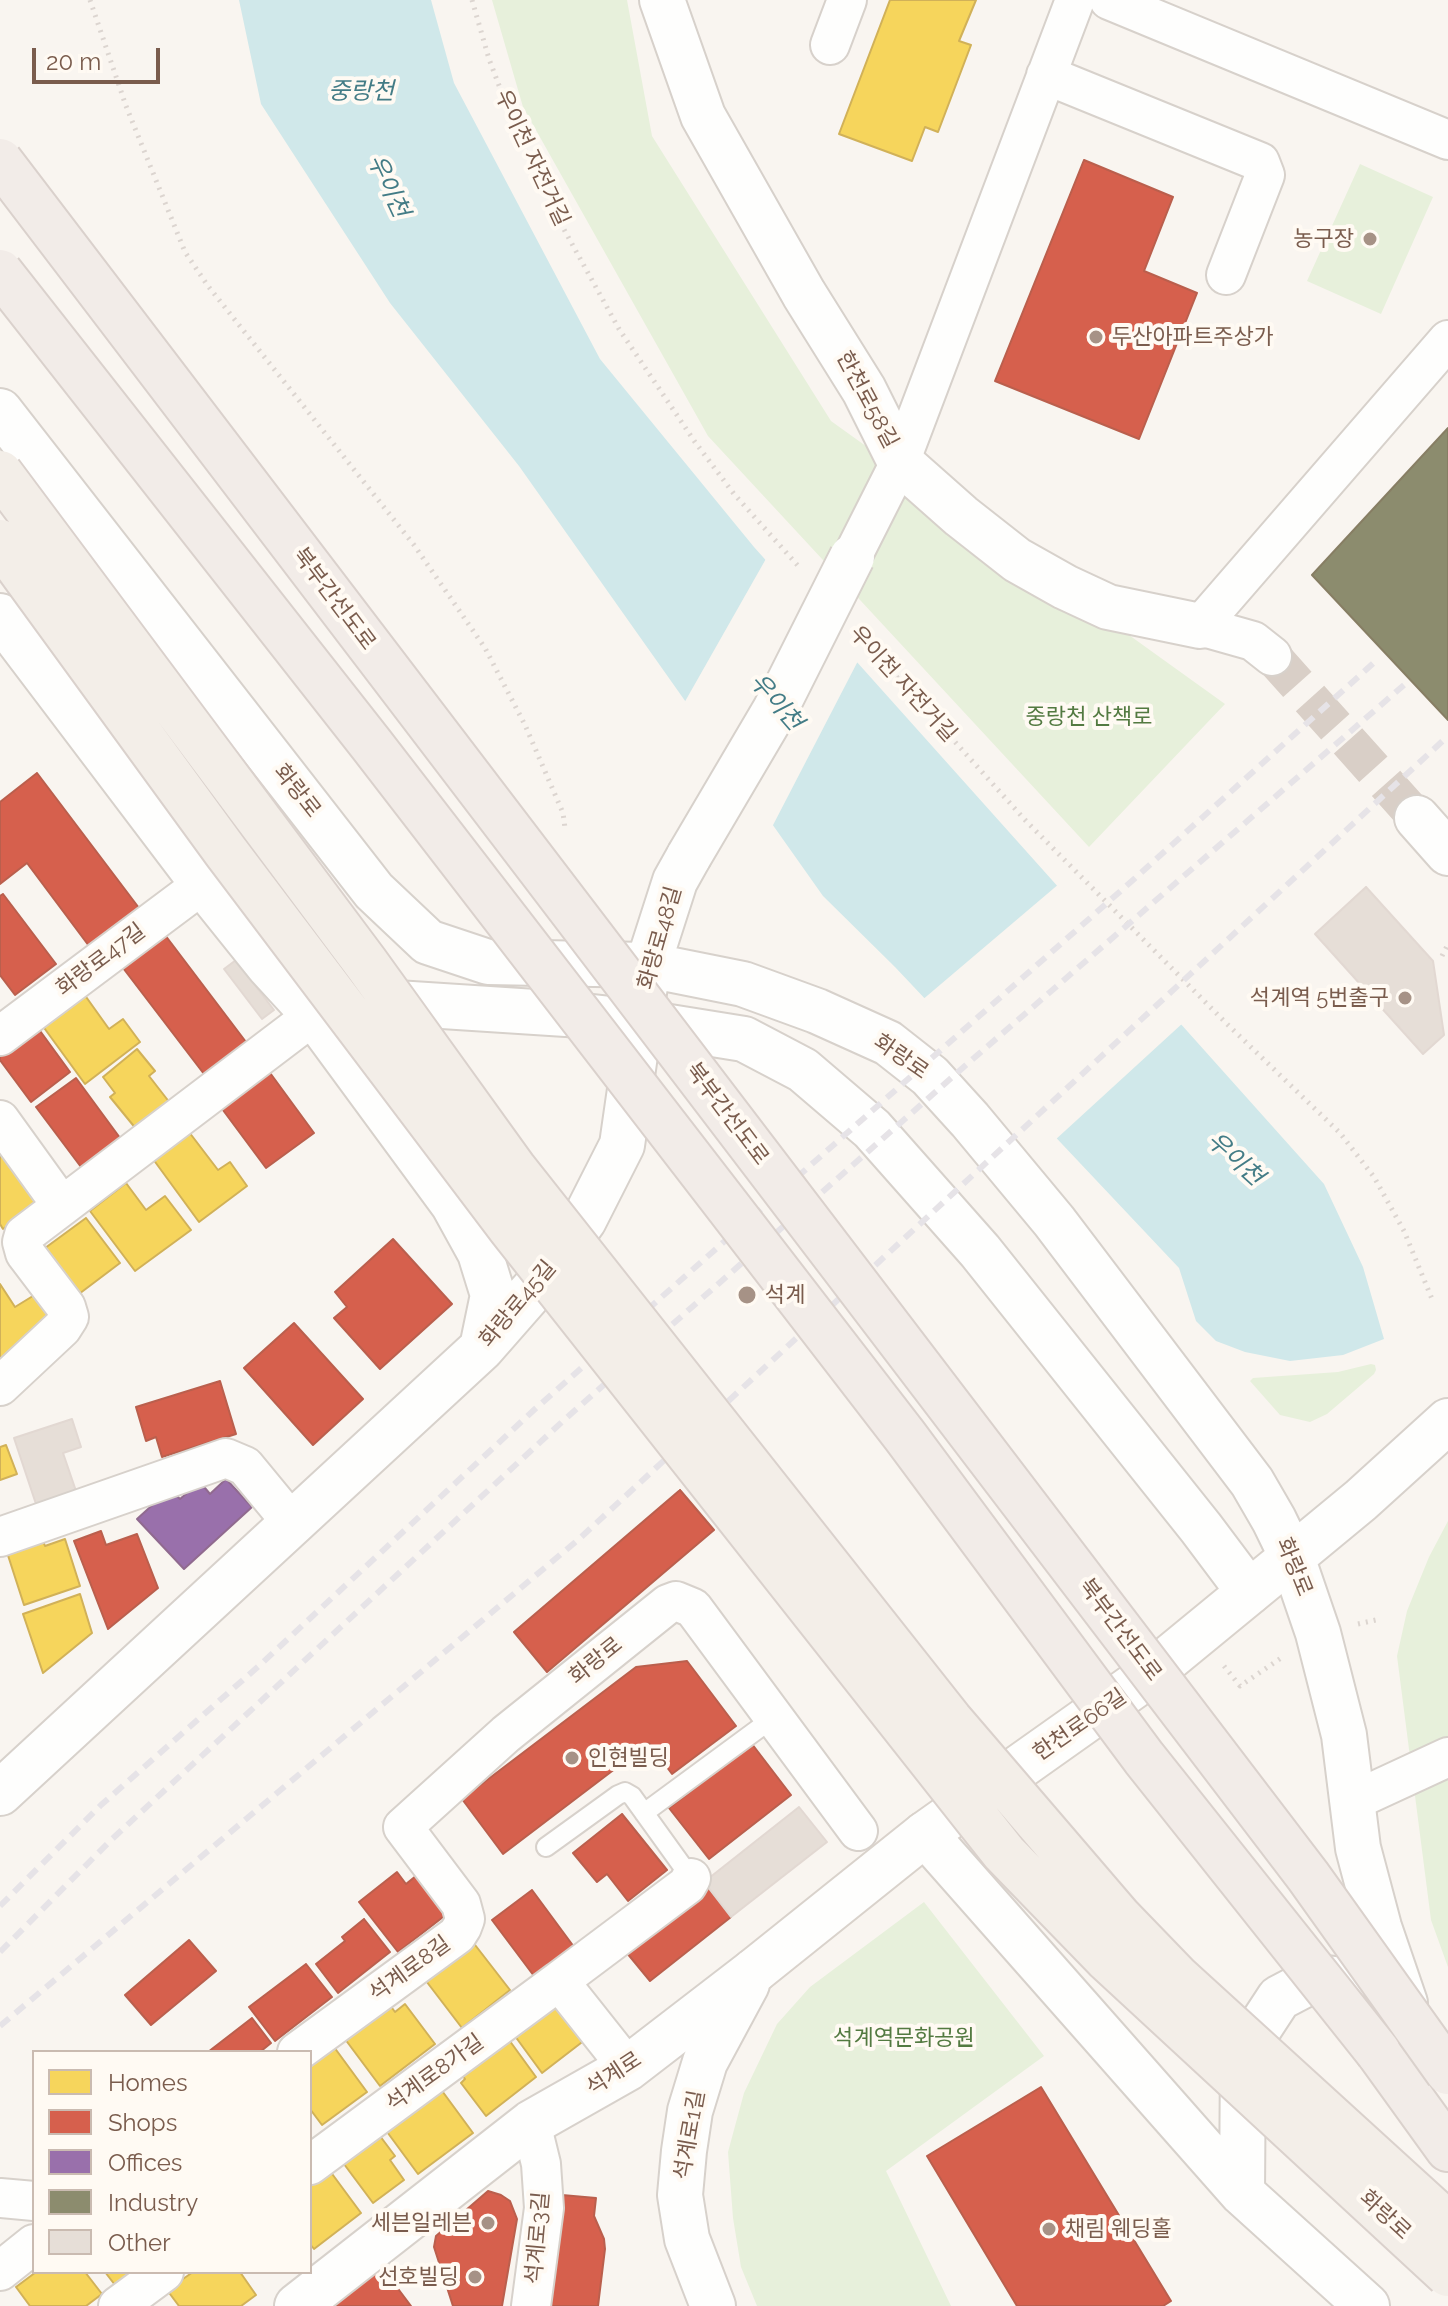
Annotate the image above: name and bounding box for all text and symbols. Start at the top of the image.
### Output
scale bar [36,32,164,82]
text: 20 m [46,47,101,76]
water label: 중랑천 [328,78,394,106]
street label: 우이천 자전거길 [489,86,575,230]
water label: 우이천 [361,150,415,222]
place label: 농구장 [1293,226,1354,252]
marker: 농구장 [1361,230,1379,248]
place label: 두산아파트주상가 [1112,324,1274,350]
marker: 두산아파트주상가 [1087,328,1105,346]
street label: 한천로58길 [830,347,904,453]
street label: 북부간선도로 [287,543,381,655]
street label: 우이천 자전거길 [844,620,962,748]
water label: 우이천 [743,668,809,736]
park label: 중랑천 산책로 [1025,704,1153,730]
street label: 화랑로 [268,759,326,823]
street label: 화랑로48길 [633,883,687,993]
street label: 화랑로47길 [51,918,151,1002]
place label: 석계역 5번출구 [1250,985,1389,1011]
marker: 석계역 5번출구 [1396,989,1414,1007]
street label: 화랑로 [869,1029,933,1085]
street label: 북부간선도로 [680,1058,774,1170]
water label: 우이천 [1201,1126,1269,1192]
street label: 화랑로45길 [474,1255,562,1353]
place label: 석계 [765,1282,805,1308]
marker: 석계 [736,1284,758,1306]
street label: 화랑로 [1270,1534,1318,1600]
street label: 북부간선도로 [1073,1574,1167,1686]
street label: 화랑로 [564,1632,628,1690]
street label: 한천로66길 [1028,1683,1132,1767]
place label: 인현빌딩 [588,1745,669,1771]
marker: 인현빌딩 [563,1749,581,1767]
street label: 석계로8길 [364,1931,456,2007]
park label: 석계역문화공원 [833,2025,975,2051]
street label: 석계로8가길 [381,2029,489,2117]
street label: 석계로 [581,2046,647,2102]
legend [32,2050,312,2274]
text: Homes [108,2068,188,2097]
street label: 석계로1길 [669,2088,711,2182]
text: Shops [108,2108,177,2137]
text: Offices [108,2148,182,2177]
street label: 화랑로 [1354,2185,1416,2245]
text: Industry [108,2188,198,2217]
street label: 석계로3길 [521,2191,555,2285]
place label: 세븐일레븐 [371,2210,472,2236]
marker: 세븐일레븐 [479,2214,497,2232]
place label: 채림 웨딩홀 [1065,2216,1172,2242]
marker: 채림 웨딩홀 [1040,2220,1058,2238]
text: Other [108,2228,171,2257]
place label: 선호빌딩 [378,2264,459,2290]
marker: 선호빌딩 [466,2268,484,2286]

